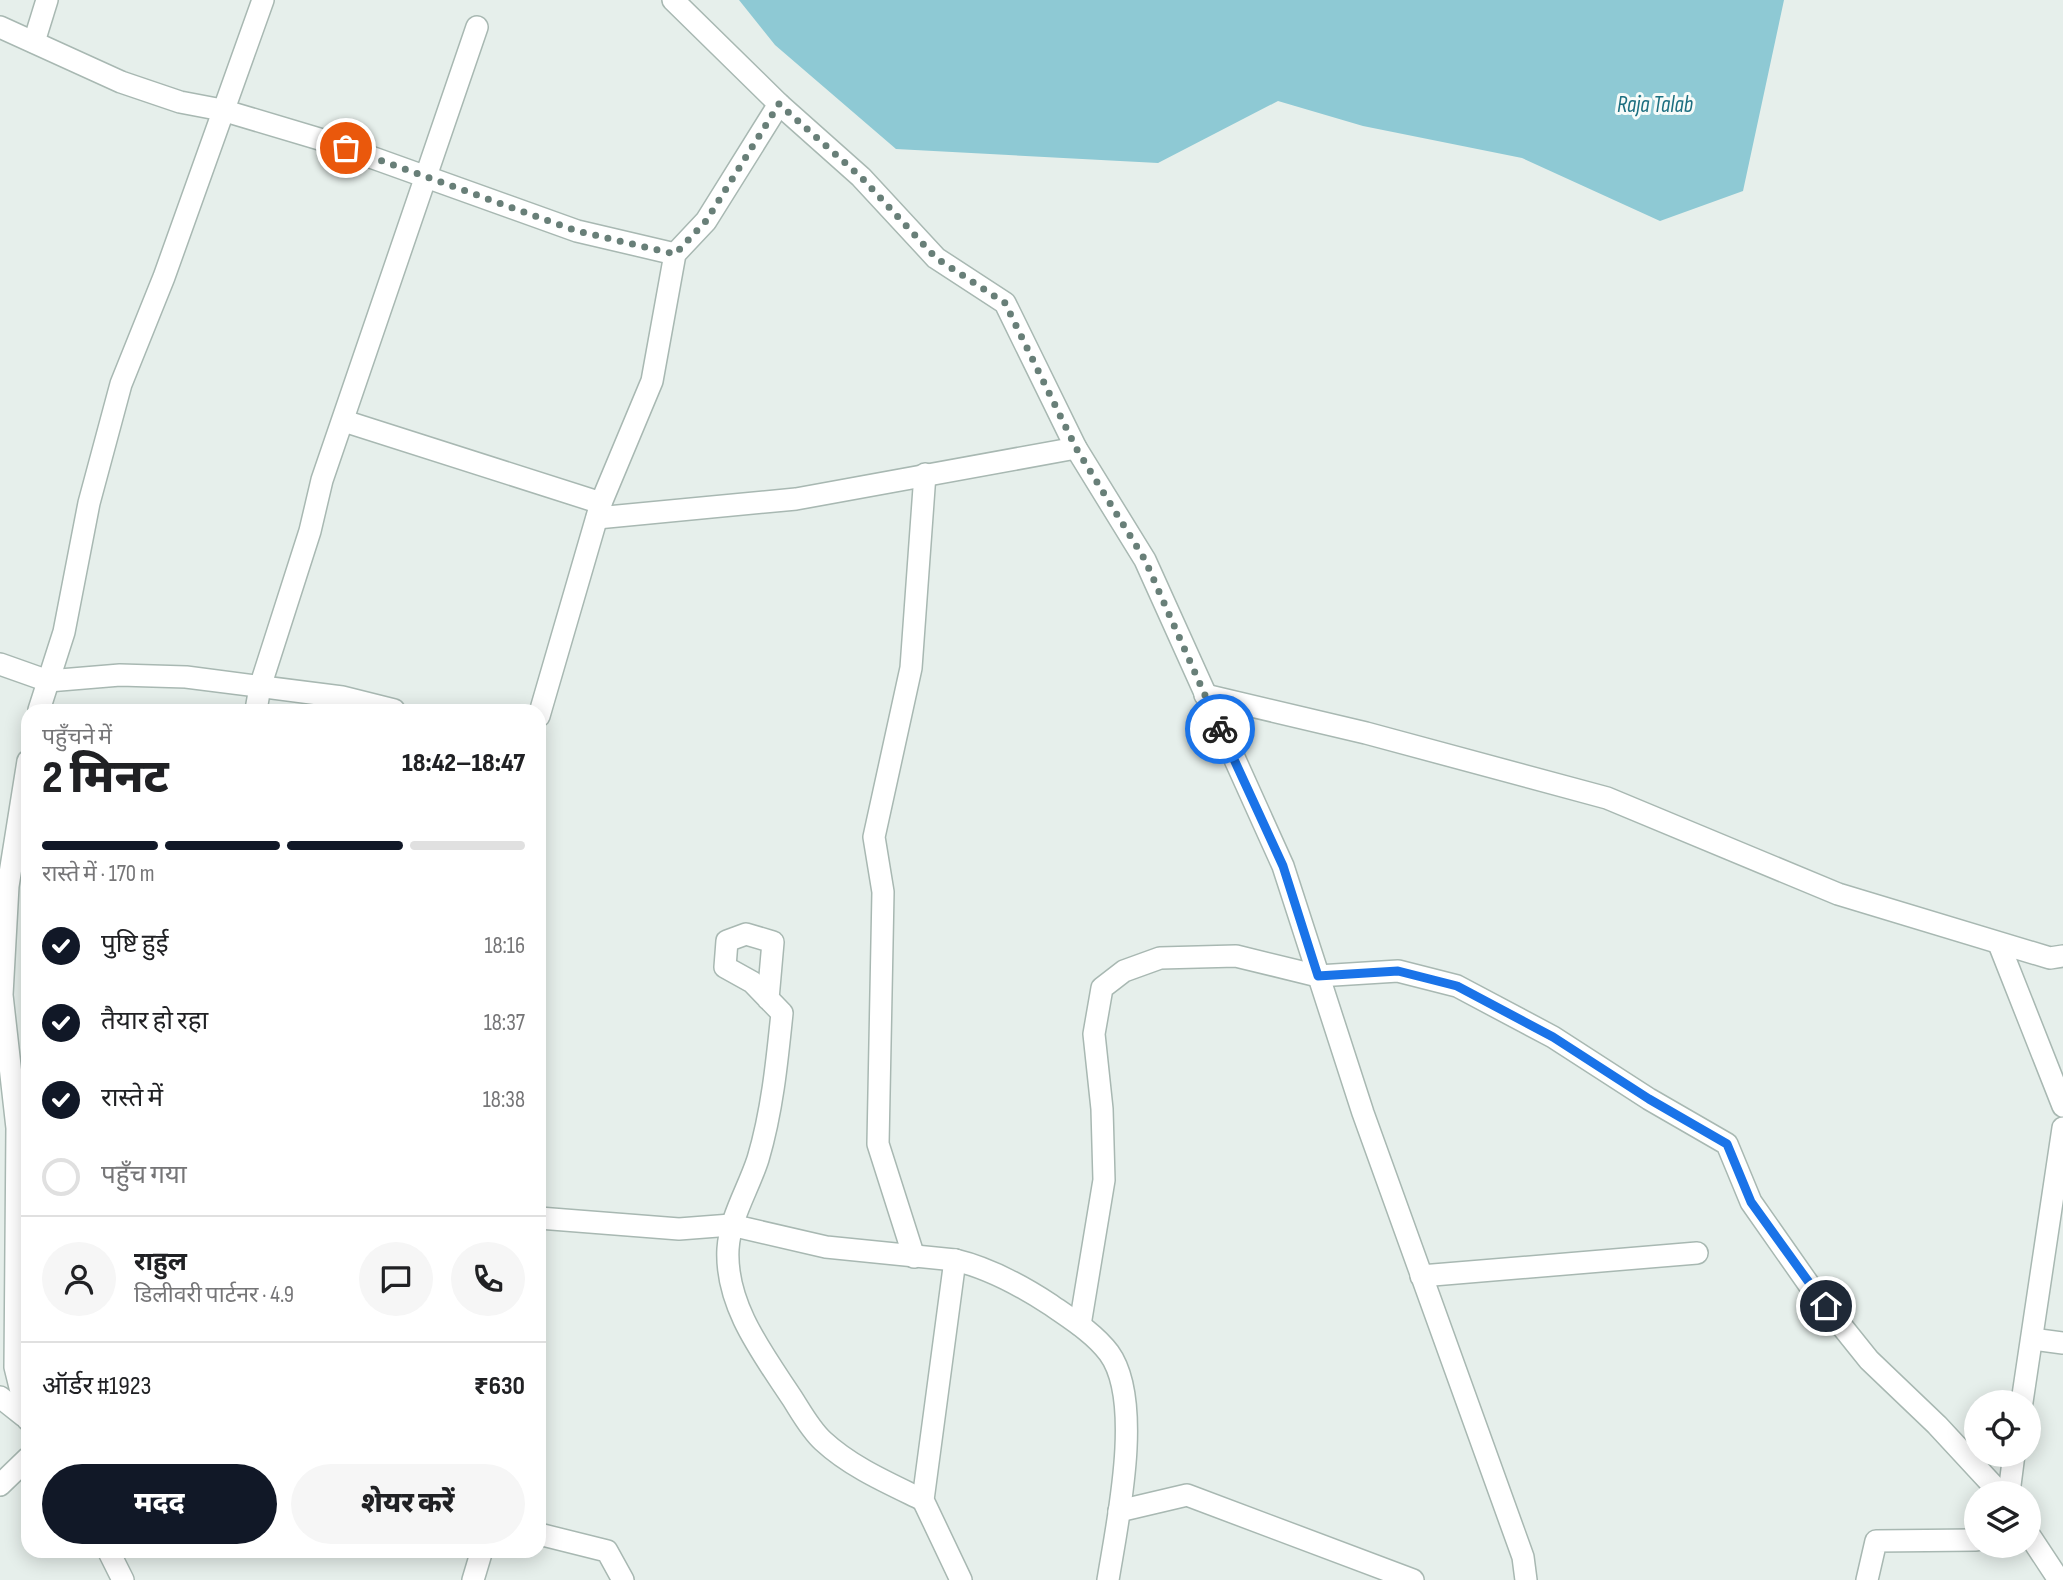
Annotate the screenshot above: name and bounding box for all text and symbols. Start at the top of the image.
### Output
water label: Raja Talab [1617,91,1694,119]
pin [316,118,376,178]
icon: bag [327,129,365,167]
courier [1185,694,1255,764]
icon: bike [1201,710,1239,748]
text: पहुँचने में [42,723,112,751]
text: 18:42–18:47 [402,748,525,779]
text: 2 मिनट [42,751,169,806]
text: रास्ते में · 170 m [42,860,155,888]
icon: check [42,927,80,965]
text: पुष्टि हुई [101,929,168,960]
text: 18:16 [484,932,525,960]
icon: check [42,1004,80,1042]
text: तैयार हो रहा [101,1006,208,1037]
text: 18:37 [484,1009,525,1037]
icon: check [42,1081,80,1119]
text: रास्ते में [101,1083,163,1114]
text: 18:38 [483,1086,525,1114]
text: पहुँच गया [101,1160,187,1191]
button: person [42,1242,116,1316]
button: chat [359,1242,433,1316]
button: phone [451,1242,525,1316]
text: राहुल [134,1247,187,1278]
pin [1796,1276,1856,1336]
text: डिलीवरी पार्टनर · 4.9 [134,1281,294,1309]
icon: home [1807,1287,1845,1325]
text: ऑर्डर #1923 [42,1371,151,1402]
text: ₹630 [474,1371,525,1402]
map controls [1964,1390,2041,1558]
button: locate [1964,1390,2041,1467]
button: मदद [42,1464,277,1544]
button: शेयर करें [291,1464,525,1544]
button: layers [1964,1481,2041,1558]

